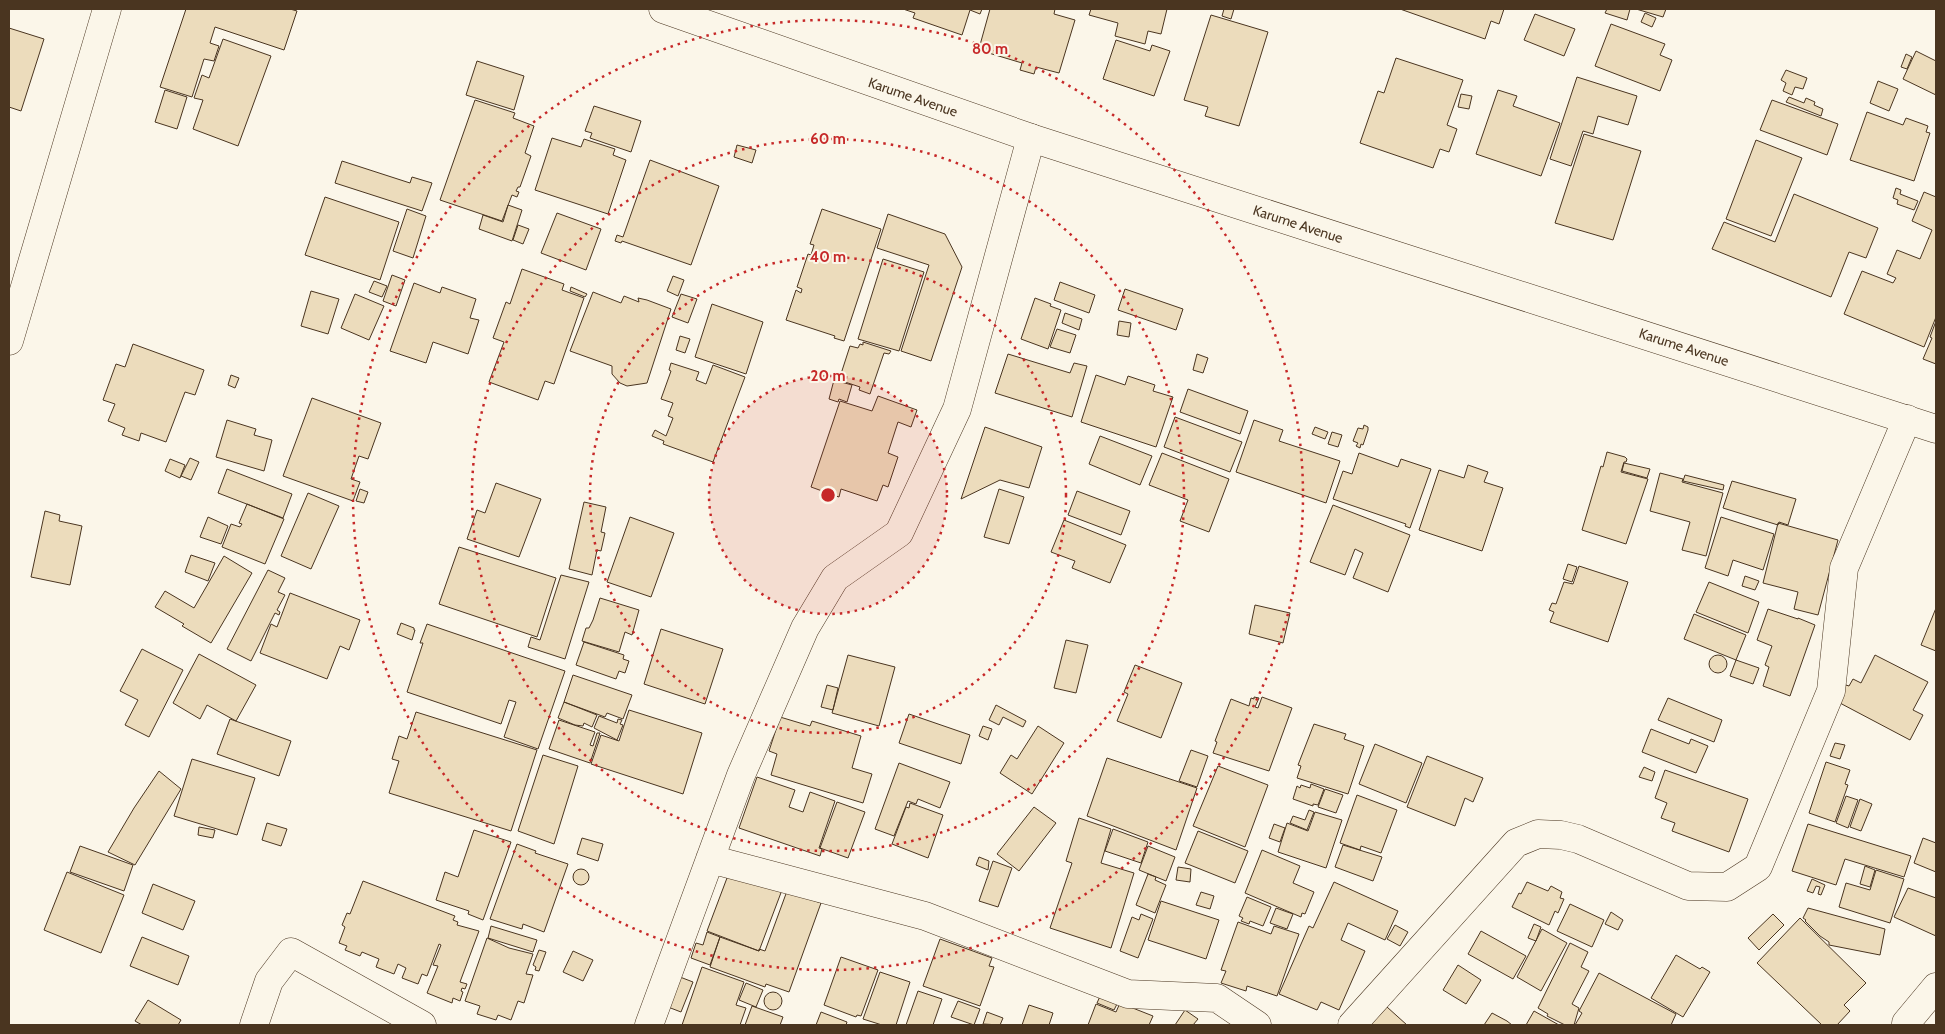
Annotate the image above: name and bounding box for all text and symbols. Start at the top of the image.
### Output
text: 80 m [972,40,1008,58]
street label: Karume Avenue [866,73,960,121]
text: 60 m [810,130,846,148]
street label: Karume Avenue [1251,201,1345,247]
text: 40 m [810,248,846,266]
street label: Karume Avenue [1637,324,1731,370]
text: 20 m [811,367,845,385]
centre of rings [819,486,837,504]

